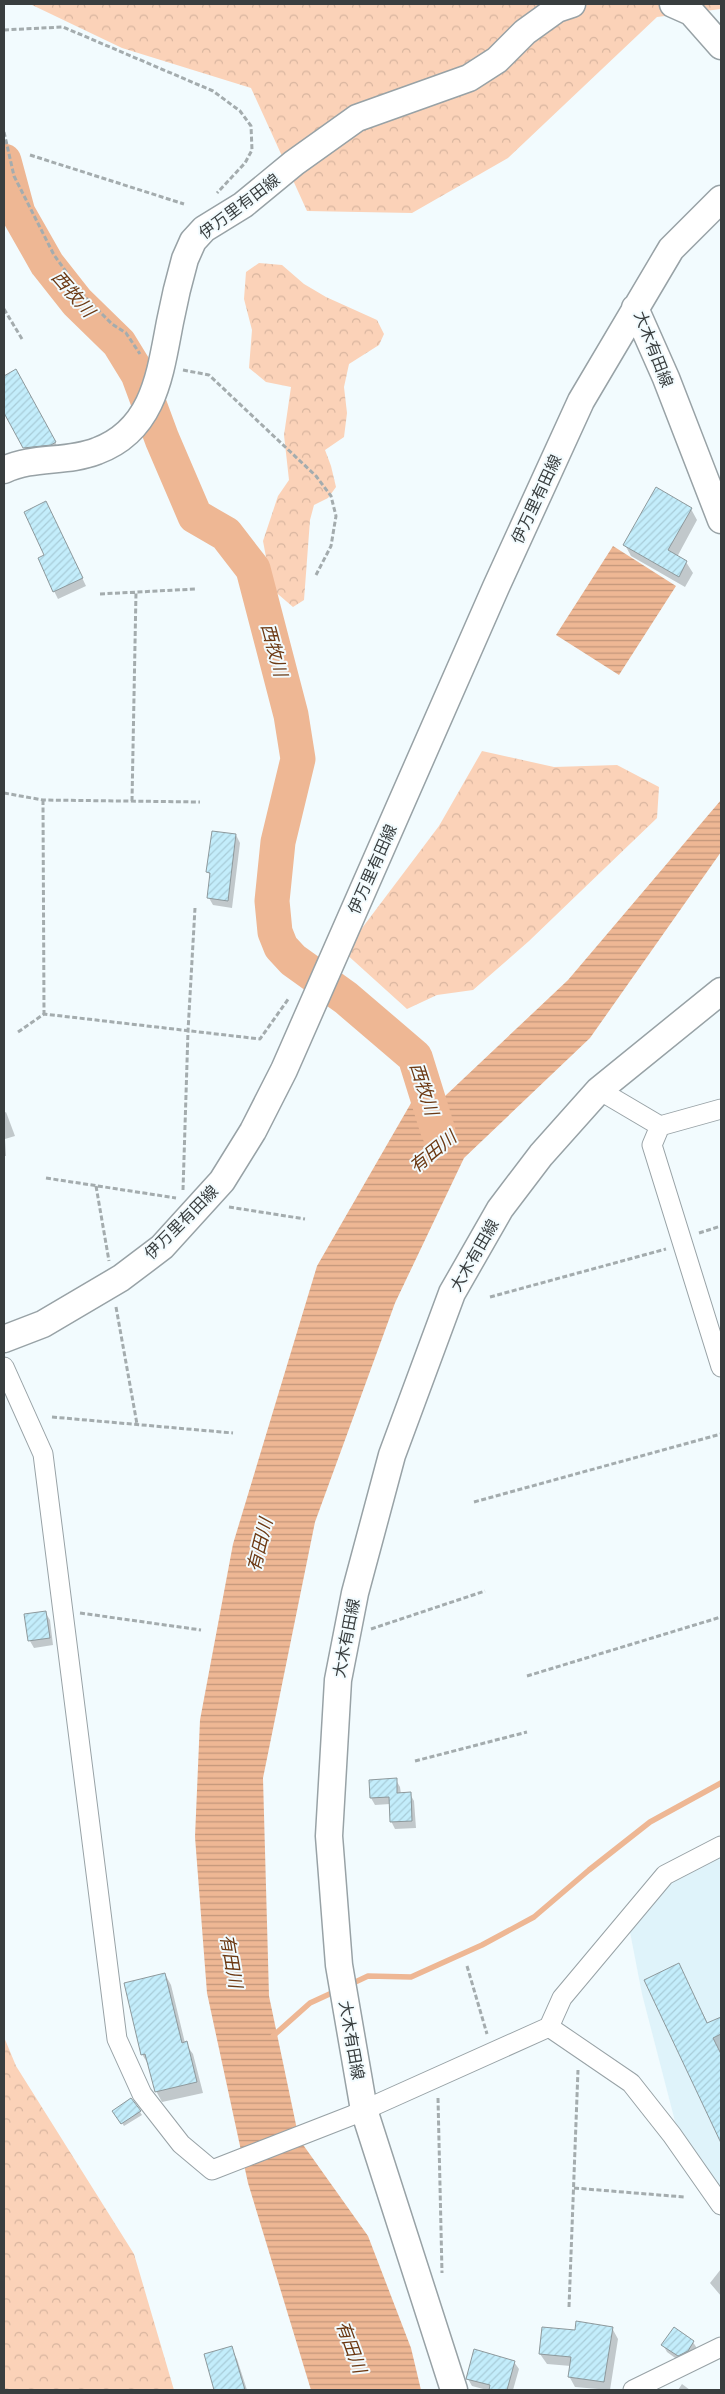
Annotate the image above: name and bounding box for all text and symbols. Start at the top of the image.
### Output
street label: 伊万里有田線 [193,167,284,244]
water label: 西牧川 [47,264,103,323]
street label: 大木有田線 [629,307,680,390]
street label: 伊万里有田線 [504,450,566,547]
water label: 西牧川 [256,620,296,681]
street label: 伊万里有田線 [341,820,402,917]
water label: 西牧川 [405,1059,447,1120]
water label: 有田川 [403,1122,462,1178]
street label: 伊万里有田線 [138,1179,223,1264]
street label: 大木有田線 [443,1214,504,1295]
water label: 有田川 [239,1513,278,1574]
street label: 大木有田線 [326,1596,364,1679]
water label: 有田川 [215,1932,251,1991]
street label: 大木有田線 [334,1998,372,2081]
water label: 有田川 [331,2316,375,2378]

